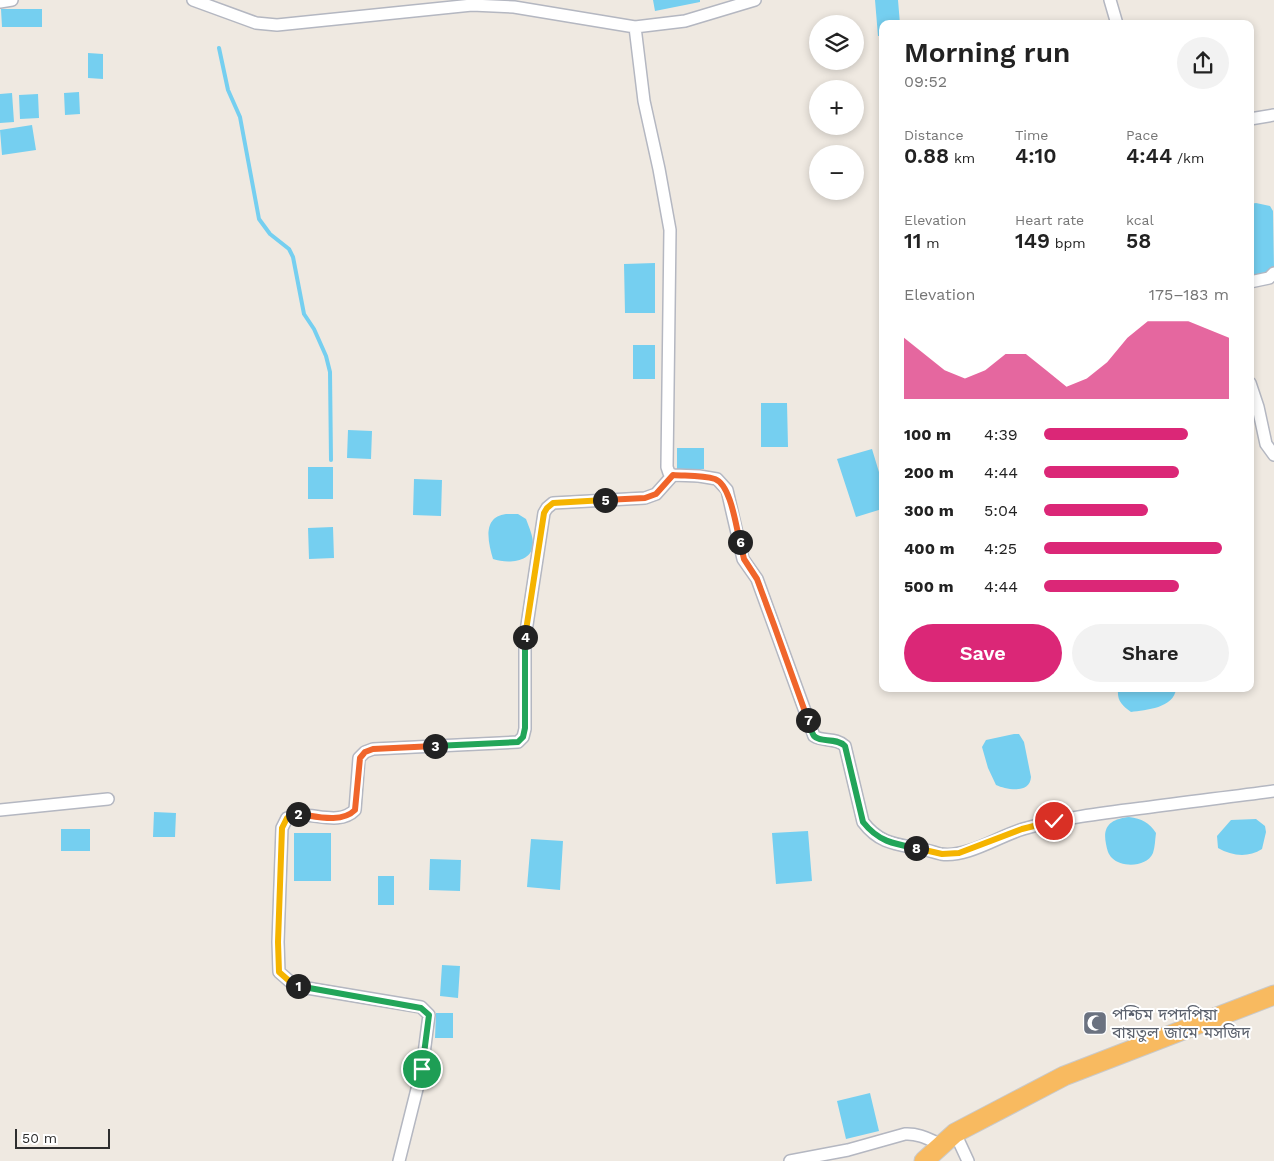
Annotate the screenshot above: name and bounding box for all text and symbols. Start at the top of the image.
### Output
map controls [809,15,864,200]
button: layers [809,15,864,70]
text: Morning run [904,36,1070,69]
button: share [1177,37,1229,89]
text: 09:52 [904,72,947,91]
button: + [809,80,864,135]
text: Distance [904,127,964,143]
text: Time [1015,127,1048,143]
text: Pace [1126,127,1158,143]
text: 0.88 [904,143,949,168]
text: 4:10 [1015,143,1057,168]
text: 4:44 [1126,143,1172,168]
button: − [809,145,864,200]
text: km [949,150,975,166]
text: /km [1172,150,1204,166]
text: Elevation [904,212,967,228]
text: Heart rate [1015,212,1084,228]
text: kcal [1126,212,1154,228]
text: 11 [904,228,921,253]
text: 149 [1015,228,1050,253]
text: 58 [1126,228,1151,253]
text: m [921,235,940,251]
text: bpm [1050,235,1086,251]
text: Elevation [904,285,975,304]
text: 175–183 m [1149,285,1229,304]
text: 100 m [904,425,951,444]
text: 4:39 [984,425,1018,444]
text: 200 m [904,463,954,482]
text: 4:44 [984,463,1018,482]
pin: 5 [592,488,618,512]
text: 5 [601,492,610,508]
text: 300 m [904,501,954,520]
text: 5:04 [984,501,1018,520]
pin: 6 [728,530,752,554]
text: 6 [736,534,745,550]
text: 400 m [904,539,955,558]
text: 4:25 [984,539,1017,558]
text: 500 m [904,577,954,596]
text: 4:44 [984,577,1018,596]
pin: 4 [512,624,538,650]
button: Save [904,624,1062,682]
button: Share [1072,624,1229,682]
text: 4 [521,629,530,645]
pin: 7 [796,708,820,732]
text: 7 [804,712,813,728]
pin: 3 [422,734,448,758]
text: 3 [431,738,440,754]
pin [1033,800,1075,842]
pin: 2 [286,802,310,826]
text: 2 [294,806,303,822]
icon: check [1040,807,1068,835]
pin: 8 [904,836,928,860]
text: 8 [912,840,921,856]
pin: 1 [286,974,310,998]
text: 1 [295,978,302,994]
place label: পশ্চিম দপদপিয়া বায়তুল জামে মসজিদ [1111,1005,1251,1042]
mosque icon: পশ্চিম দপদপিয়া বায়তুল জামে মসজিদ [1082,1010,1108,1036]
pin [401,1048,443,1090]
icon: arrive [408,1055,436,1083]
scale bar [15,1126,110,1149]
text: 50 m [22,1130,57,1146]

